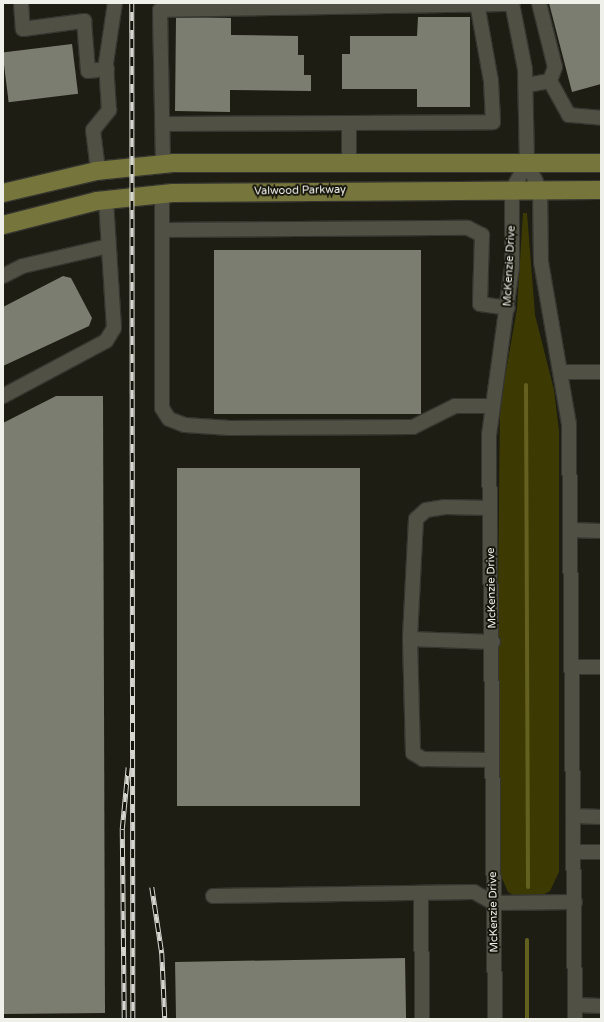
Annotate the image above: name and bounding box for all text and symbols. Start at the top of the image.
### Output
street label: Valwood Parkway [254,184,346,198]
street label: McKenzie Drive [501,225,519,307]
street label: McKenzie Drive [485,547,499,629]
street label: McKenzie Drive [487,871,501,953]

